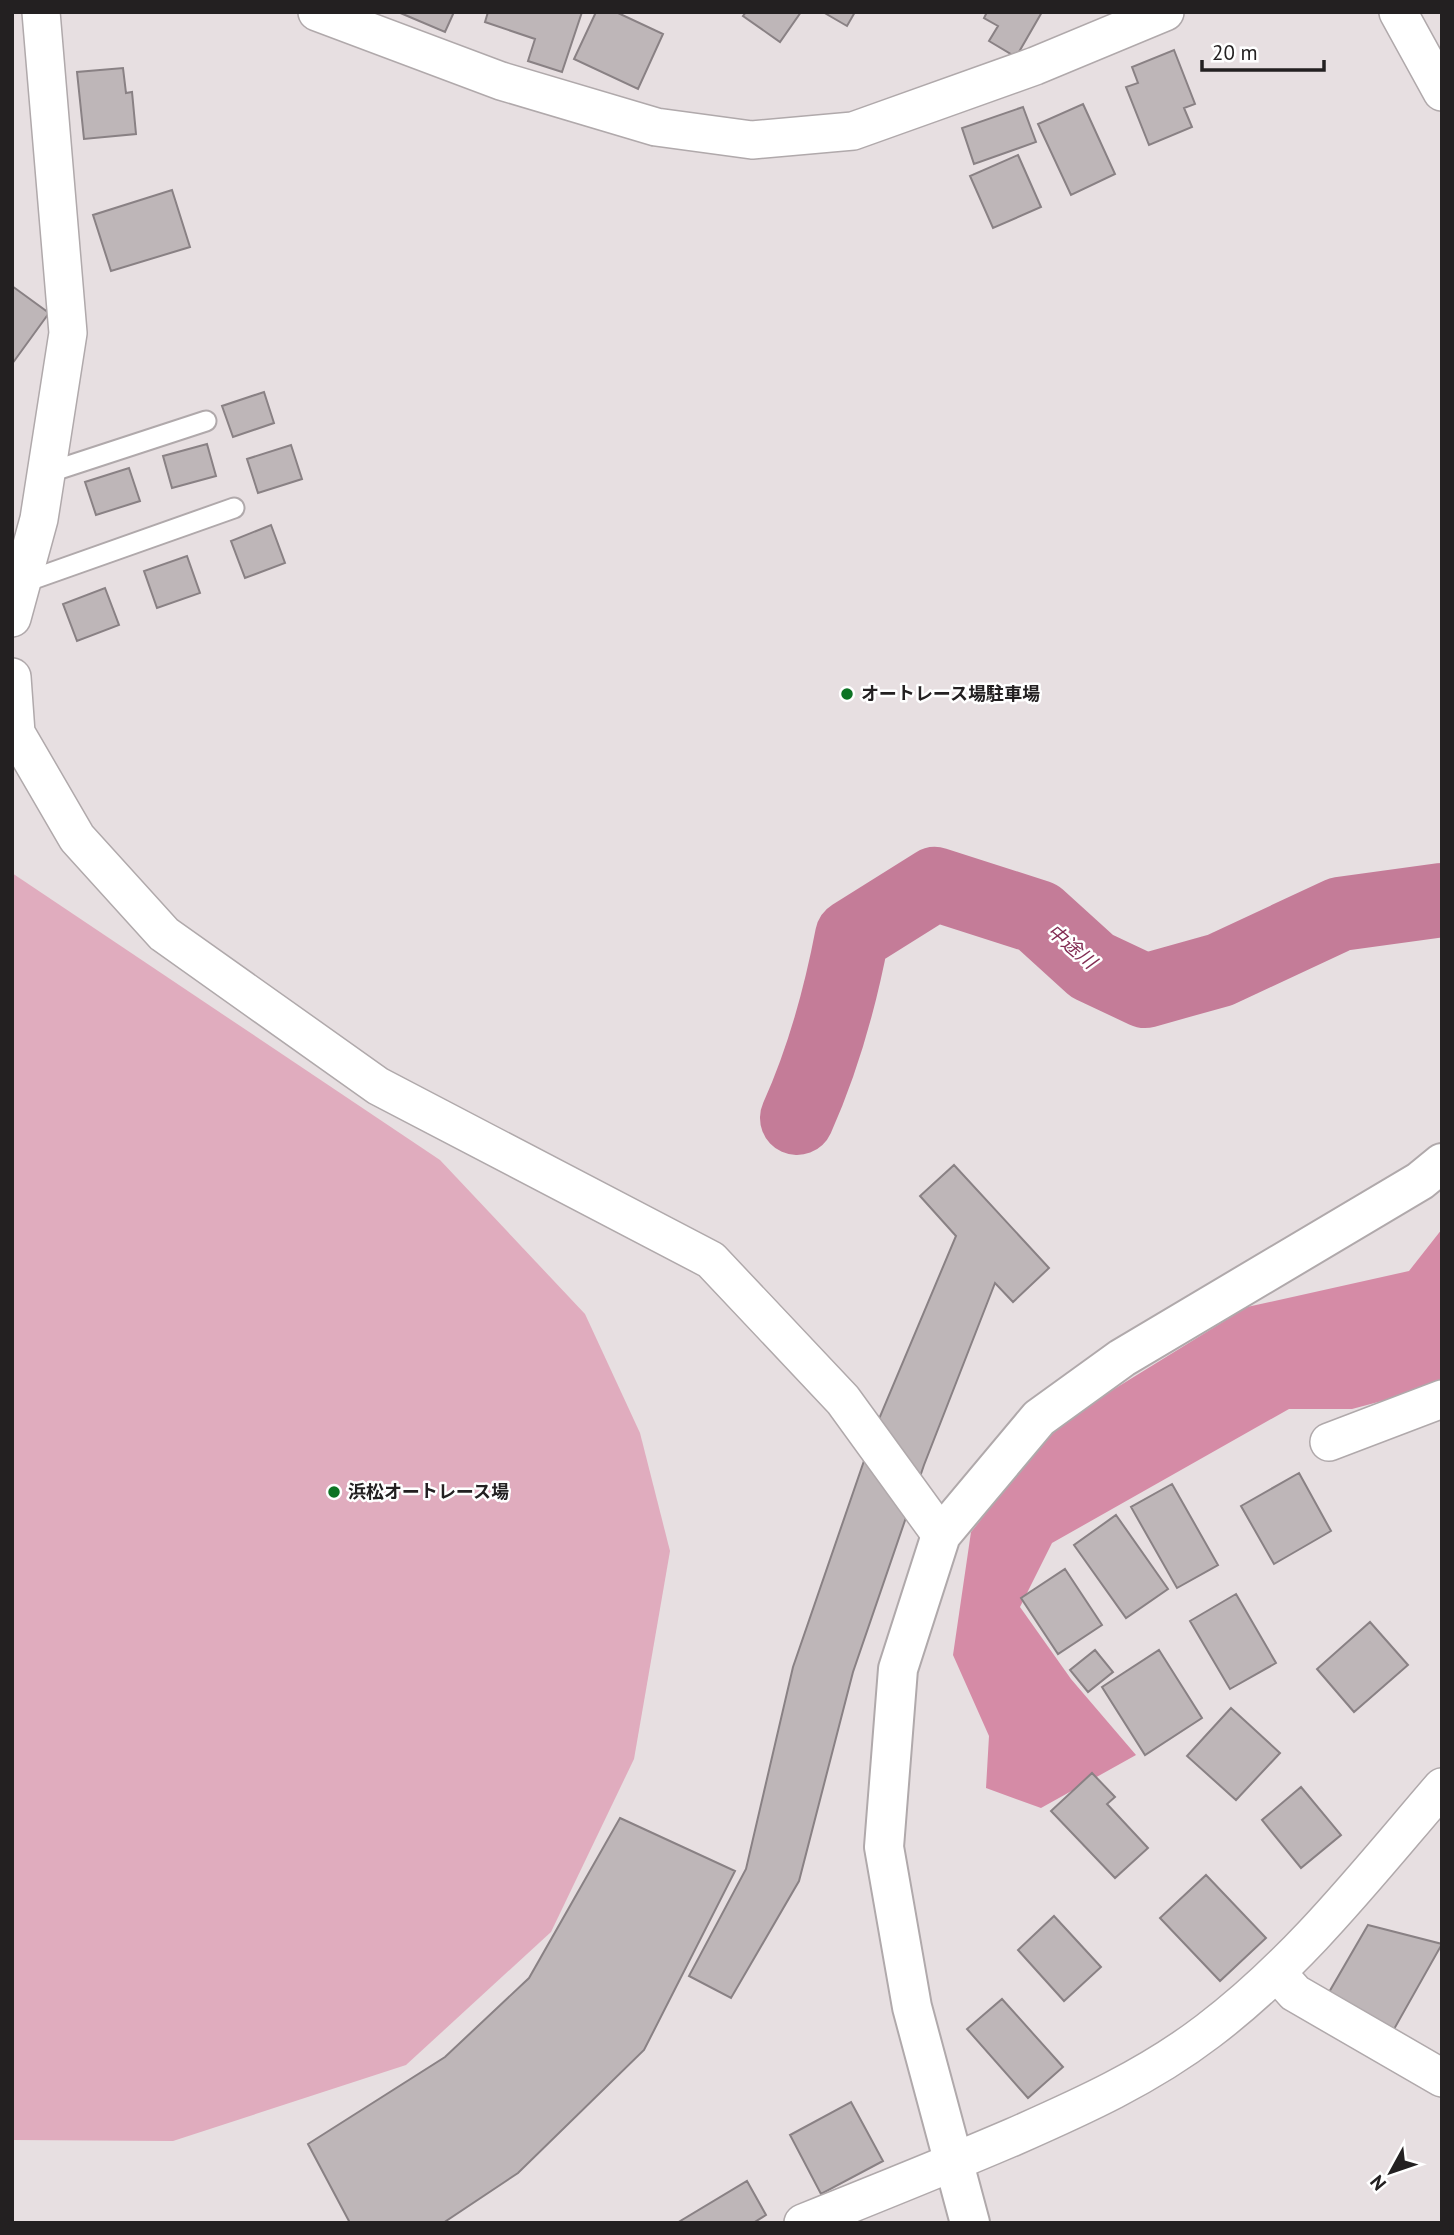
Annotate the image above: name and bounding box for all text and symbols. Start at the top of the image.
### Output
scale bar [1202,28,1324,72]
text: 20 m [1212,39,1258,66]
place label: オートレース場駐車場 [861,682,1040,705]
marker: オートレース場駐車場 [839,686,855,702]
water label: 中途川 [1042,918,1103,975]
place label: 浜松オートレース場 [348,1480,509,1503]
marker: 浜松オートレース場 [326,1484,342,1500]
north arrow [1356,2137,1426,2207]
text: N [1365,2170,1391,2195]

